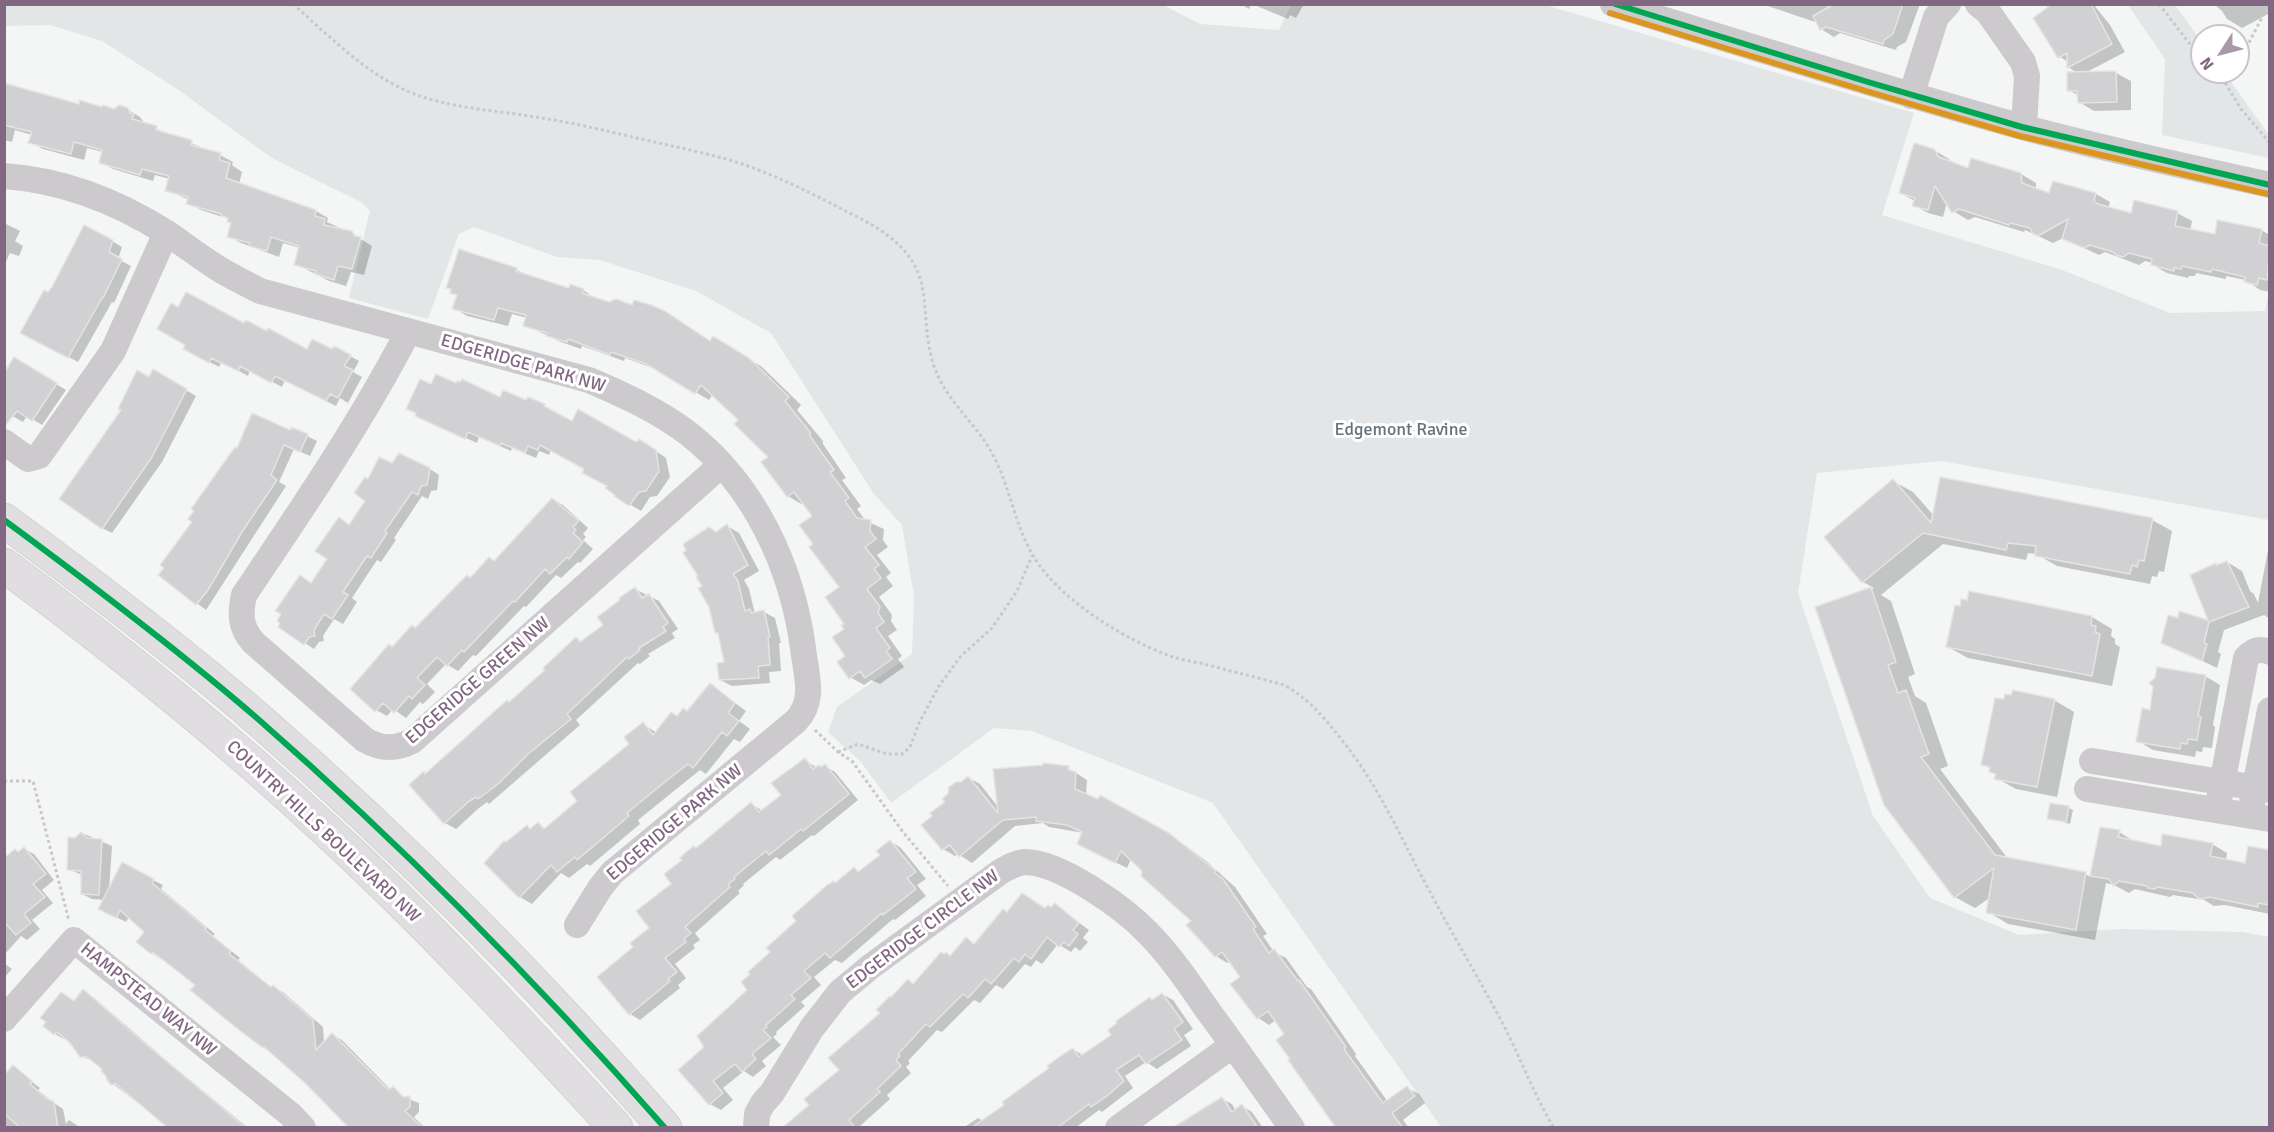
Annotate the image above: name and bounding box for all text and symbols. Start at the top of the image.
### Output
north arrow [2190,24,2250,84]
text: N [2196,53,2218,74]
street label: EDGERIDGE PARK NW [438,330,608,398]
park label: Edgemont Ravine [1334,419,1468,441]
street label: EDGERIDGE GREEN NW [402,613,554,749]
street label: COUNTRY HILLS BOULEVARD NW [222,736,424,928]
street label: EDGERIDGE PARK NW [603,760,747,886]
street label: EDGERIDGE CIRCLE NW [842,866,1004,994]
street label: HAMPSTEAD WAY NW [76,939,220,1061]

